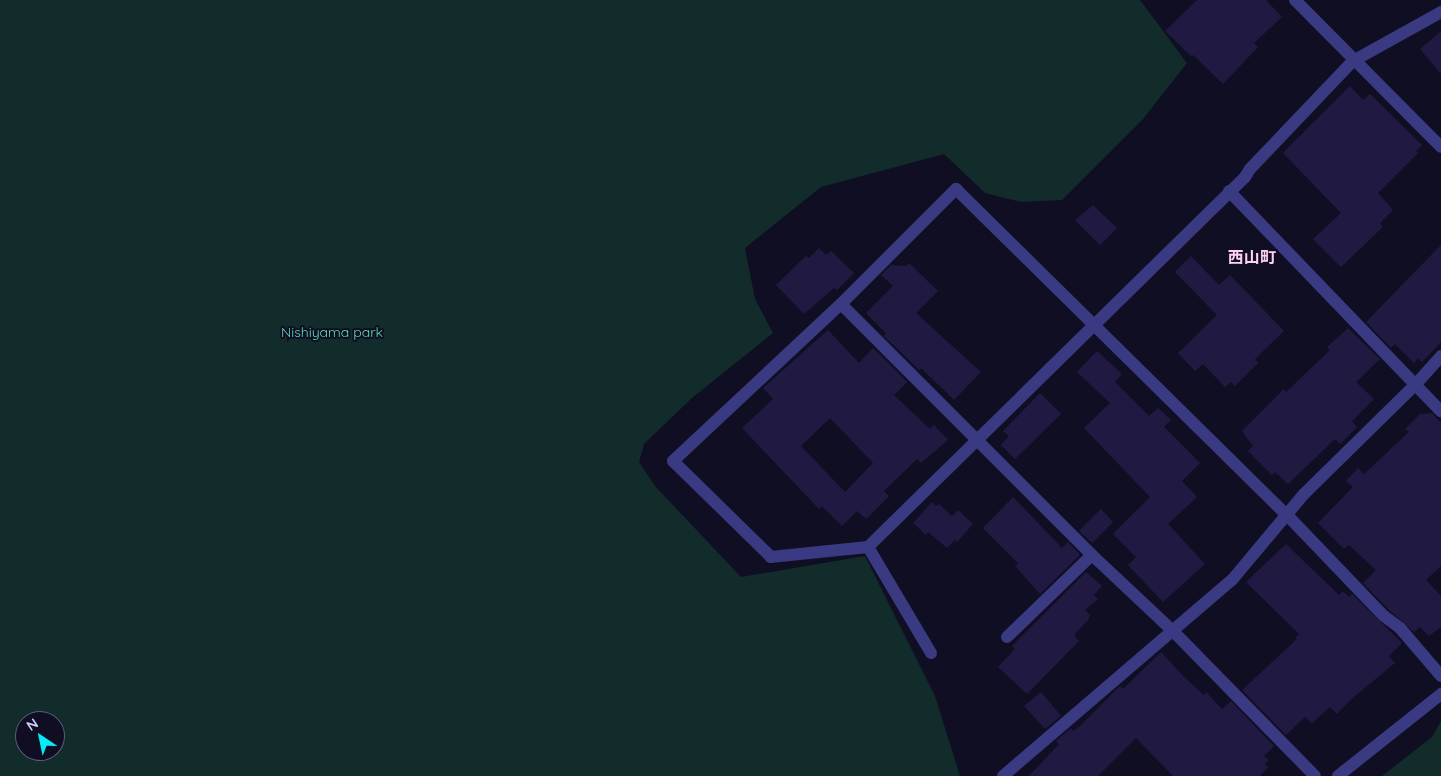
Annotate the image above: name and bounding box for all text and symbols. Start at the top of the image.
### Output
district label: 西山町 [1228,247,1276,267]
park label: Nishiyama park [281,324,383,340]
north arrow [15,711,65,761]
text: N [23,714,41,735]

